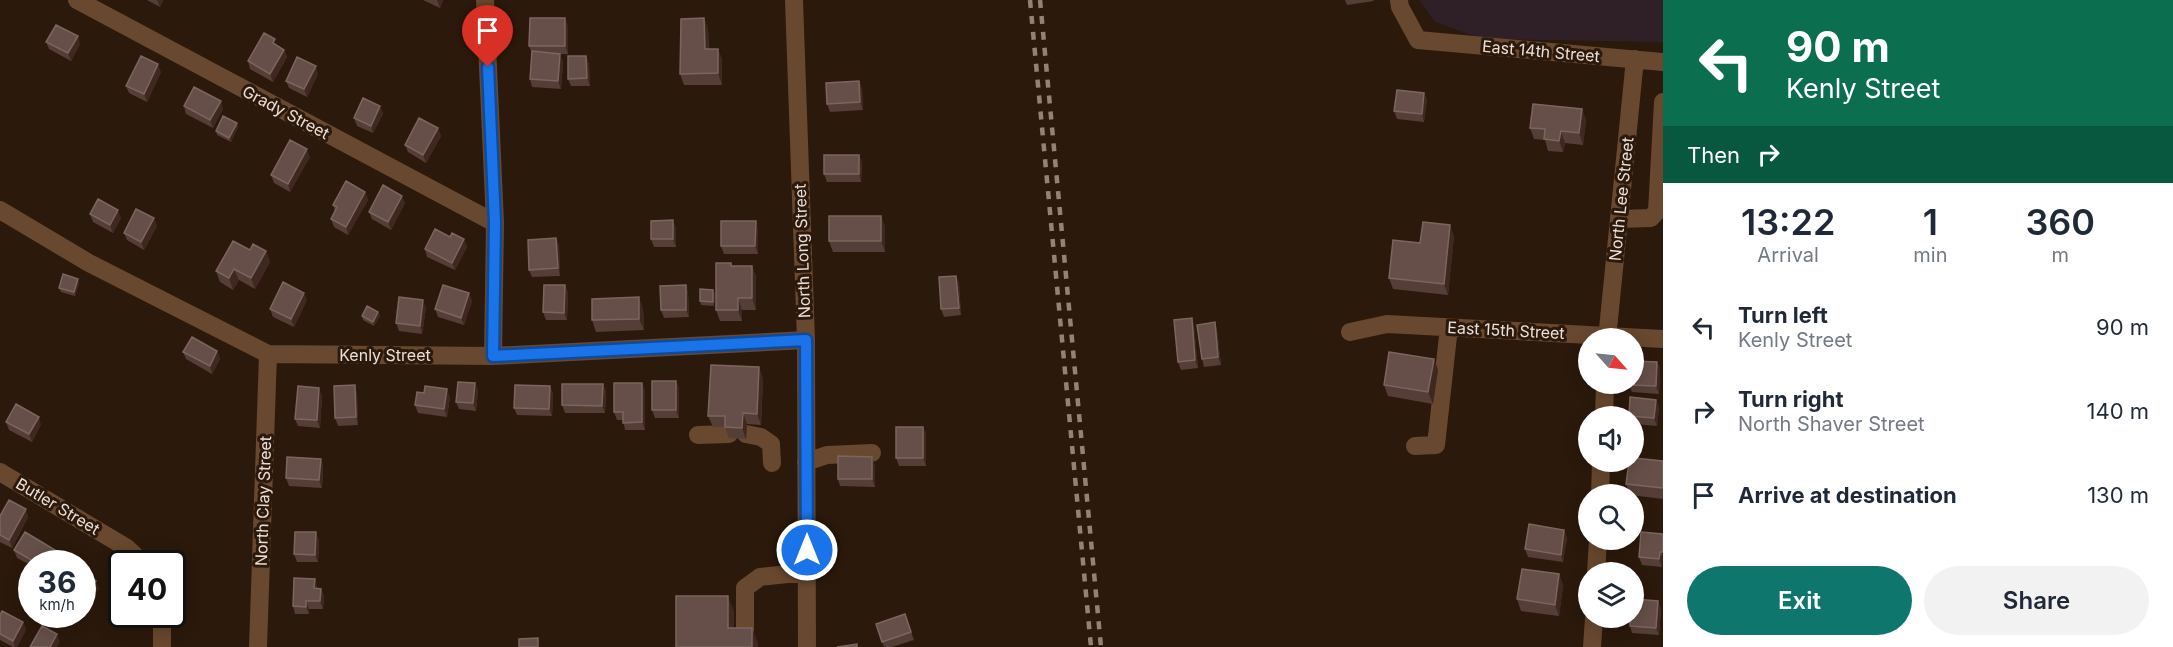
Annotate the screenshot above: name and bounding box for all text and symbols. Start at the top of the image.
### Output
pin [462,5,513,67]
icon: arrive [471,14,504,47]
text: 90 m [1786,21,1890,72]
icon: left [1687,24,1765,102]
street label: East 14th Street [1481,36,1601,66]
text: Kenly Street [1786,72,1940,105]
street label: Grady Street [239,81,333,143]
street label: North Lee Street [1605,136,1637,262]
icon: right [1752,138,1785,171]
text: Then [1687,142,1740,168]
street label: North Long Street [790,183,814,319]
text: 13:22 [1741,200,1835,244]
text: 1 [1923,200,1938,244]
text: 360 [2025,200,2095,244]
text: Arrival [1757,243,1819,267]
text: min [1913,243,1947,267]
text: m [2051,243,2069,267]
text: Turn left [1738,302,1828,328]
icon: left [1687,311,1720,344]
text: 90 m [2096,314,2149,340]
street label: East 15th Street [1447,317,1565,343]
north arrow [1578,328,1644,394]
map controls [1578,328,1644,628]
text: Kenly Street [1738,328,1852,352]
street label: Kenly Street [339,345,431,365]
text: Turn right [1738,386,1844,412]
icon: right [1687,395,1720,428]
text: 140 m [2087,398,2149,424]
button: sound [1578,406,1644,472]
text: North Shaver Street [1738,412,1925,436]
street label: North Clay Street [251,436,275,566]
street label: Butler Street [13,473,103,539]
icon: arrive [1687,479,1720,512]
text: Arrive at destination [1738,482,1957,508]
text: 130 m [2087,482,2149,508]
button: search [1578,484,1644,550]
position arrow [775,518,839,582]
speed limit sign: 40 [108,550,186,628]
button: layers [1578,562,1644,628]
text: 36 [38,564,76,600]
button: Exit [1687,566,1912,635]
button: Share [1924,566,2149,635]
text: km/h [39,595,75,614]

